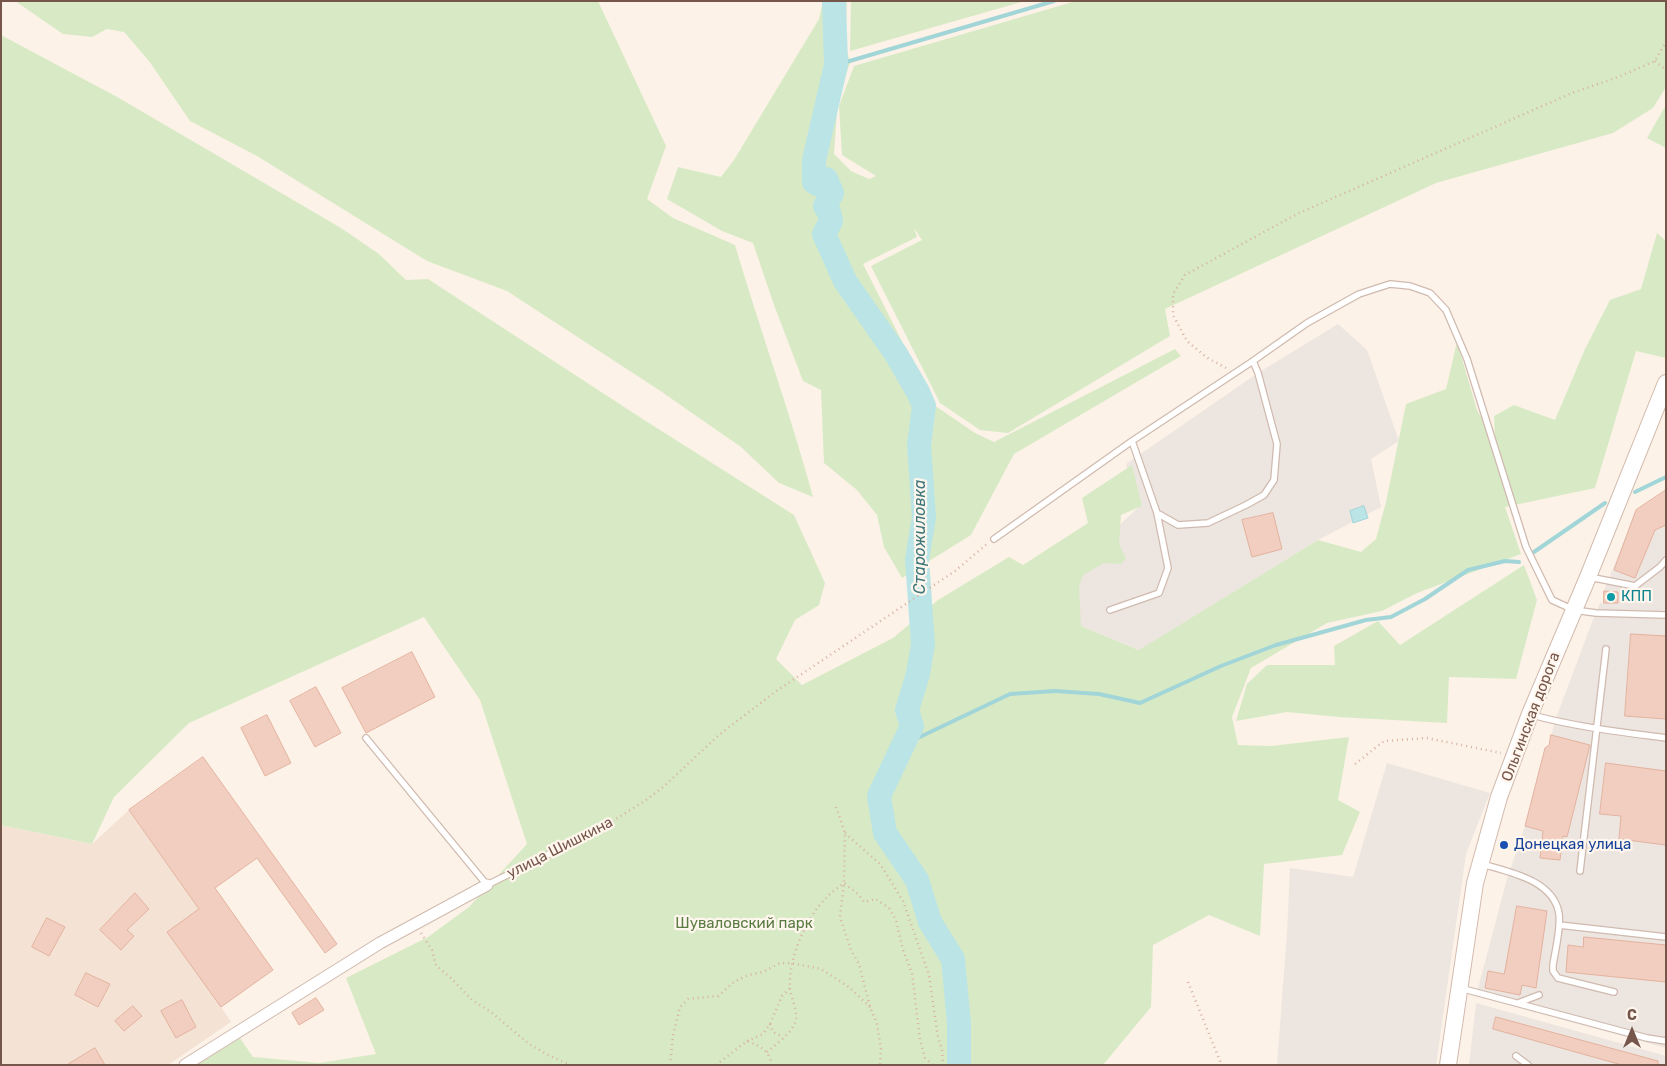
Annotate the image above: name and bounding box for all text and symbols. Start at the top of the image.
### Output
water label: Старожиловка [910,480,930,594]
place label: КПП [1621,588,1652,606]
marker: КПП [1605,591,1617,603]
street label: Ольгинская дорога [1498,650,1564,784]
street label: улица Шишкина [504,813,616,883]
place label: Донецкая улица [1514,836,1631,854]
marker: Донецкая улица [1498,839,1510,851]
park label: Шуваловский парк [675,915,813,933]
north arrow [1607,1006,1657,1056]
text: С [1627,1007,1637,1024]

